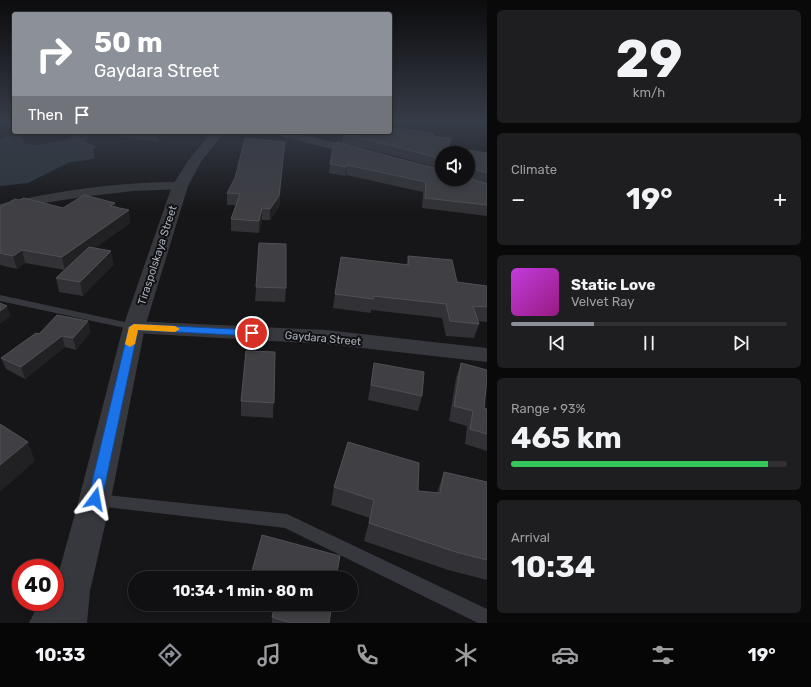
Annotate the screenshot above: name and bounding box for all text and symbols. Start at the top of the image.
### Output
text: 50 m [94,26,163,59]
icon: right [28,28,80,80]
text: 29 [615,28,683,90]
text: Gaydara Street [94,60,219,82]
text: km/h [633,85,665,100]
icon: arrive [71,104,93,126]
text: Then [28,106,63,124]
map controls [435,146,475,186]
button: sound [435,146,475,186]
text: Climate [511,162,557,177]
text: 19° [626,181,673,217]
text: − [511,186,525,213]
text: + [773,186,787,213]
street label: Tiraspolskaya Street [135,203,180,307]
text: Static Love [571,276,655,294]
text: Velvet Ray [571,294,634,309]
pin [235,316,269,350]
icon: arrive [241,322,263,344]
street label: Gaydara Street [284,329,362,348]
icon: previous [546,332,568,354]
icon: pause [638,332,660,354]
icon: next [730,332,752,354]
text: Range · 93% [511,401,585,416]
text: 465 km [511,420,622,456]
position arrow [74,478,116,520]
text: Arrival [511,530,550,545]
text: 10:34 [511,549,595,585]
speed limit sign: 40 [12,559,64,611]
text: 10:34 · 1 min · 80 m [173,582,313,600]
icon: directions [156,641,184,669]
icon: music [255,641,283,669]
icon: phone [353,641,381,669]
icon: climate [452,641,480,669]
icon: car [551,641,579,669]
icon: filters [649,641,677,669]
text: 10:33 [35,644,85,666]
text: 19° [748,644,776,666]

